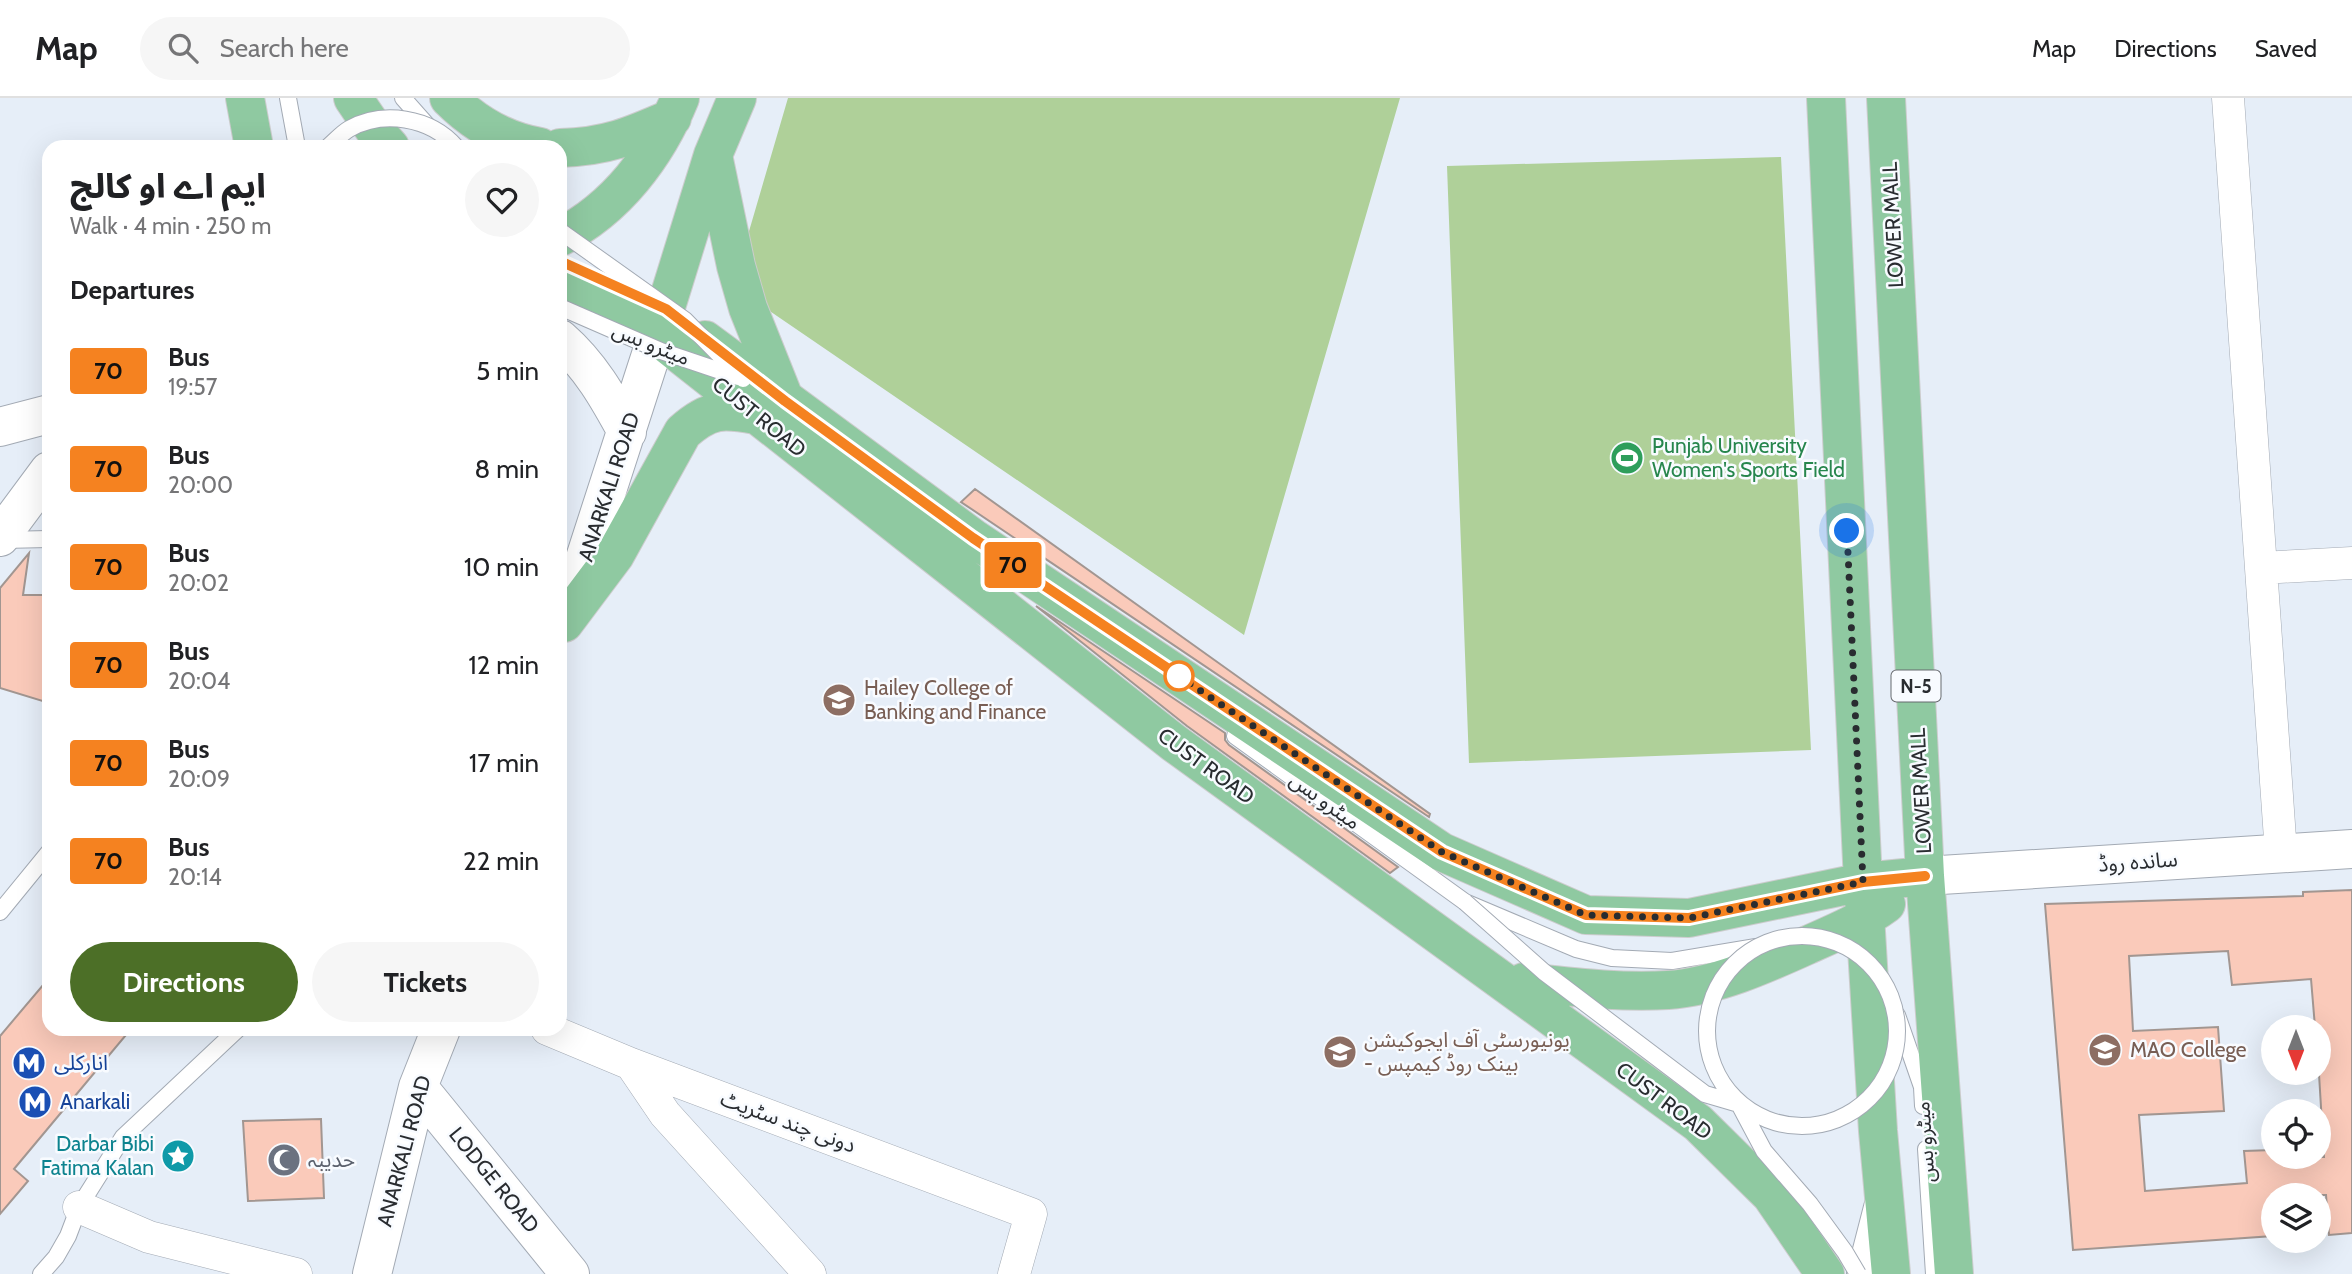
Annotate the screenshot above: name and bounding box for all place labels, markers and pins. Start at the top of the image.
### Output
place label: Punjab University Women's Sports Field [1652,433,1845,482]
sports icon: Punjab University Women's Sports Field [1608,439,1646,477]
unlabelled marker [1164,661,1194,691]
place label: Hailey College of Banking and Finance [864,675,1047,724]
school or university icon: Hailey College of Banking and Finance [820,681,858,719]
place label: یونیورسٹی آف ایجوکیشن - بینک روڈ کیمپس [1364,1027,1570,1077]
school or university icon: MAO College [2086,1031,2124,1069]
school or university icon: یونیورسٹی آف ایجوکیشن - بینک روڈ کیمپس [1321,1033,1359,1071]
place label: MAO College [2130,1037,2247,1062]
metro station icon: انارکلی [10,1044,48,1082]
place label: انارکلی [54,1050,108,1075]
metro station icon: Anarkali [16,1083,54,1121]
place label: Anarkali [60,1089,130,1114]
place label: Darbar Bibi Fatima Kalan [41,1131,154,1180]
place icon: Darbar Bibi Fatima Kalan [159,1137,197,1175]
mosque icon: حدیبہ [265,1141,303,1179]
place label: حدیبہ [308,1147,355,1172]

